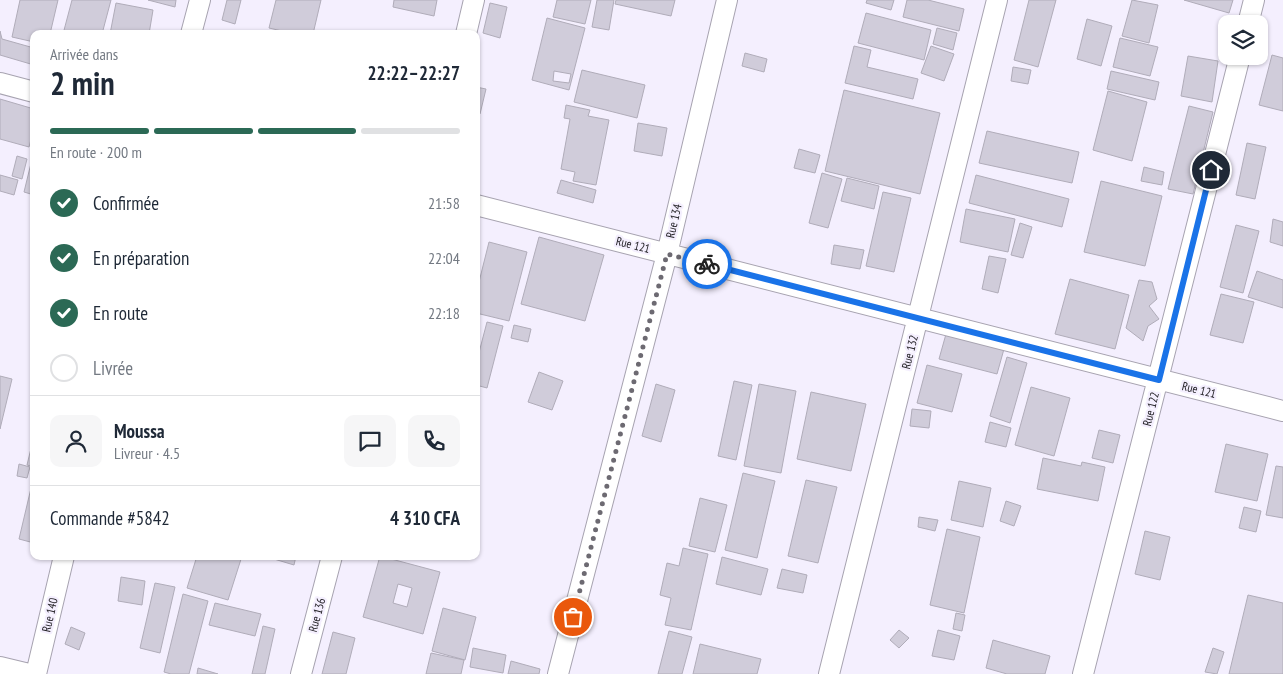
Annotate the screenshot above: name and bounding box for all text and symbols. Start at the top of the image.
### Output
map controls [1218,15,1268,65]
button: layers [1218,15,1268,65]
text: Arrivée dans [50,44,118,64]
text: 22:22–22:27 [367,61,460,85]
text: 2 min [50,62,115,104]
text: En route · 200 m [50,142,142,162]
pin [1190,149,1232,191]
icon: home [1197,156,1225,184]
icon: check [50,189,78,217]
text: Confirmée [93,191,159,215]
text: 21:58 [428,193,460,213]
street label: Rue 134 [662,202,685,239]
street label: Rue 121 [614,233,652,256]
courier [682,239,732,289]
icon: check [50,244,78,272]
text: En préparation [93,246,189,270]
text: 22:04 [428,248,460,268]
icon: bike [693,250,721,278]
icon: check [50,299,78,327]
text: En route [93,301,148,325]
text: 22:18 [428,303,460,323]
street label: Rue 132 [898,333,921,371]
text: Livrée [93,356,133,380]
street label: Rue 121 [1180,378,1218,401]
street label: Rue 122 [1139,390,1162,428]
button: person [50,415,102,467]
button: chat [344,415,396,467]
button: phone [408,415,460,467]
text: Moussa [114,419,165,443]
text: Livreur · 4.5 [114,443,180,463]
text: Commande #5842 [50,506,170,530]
text: 4 310 CFA [390,506,460,530]
street label: Rue 140 [38,596,61,633]
street label: Rue 136 [305,596,328,634]
pin [552,596,594,638]
icon: bag [559,603,587,631]

